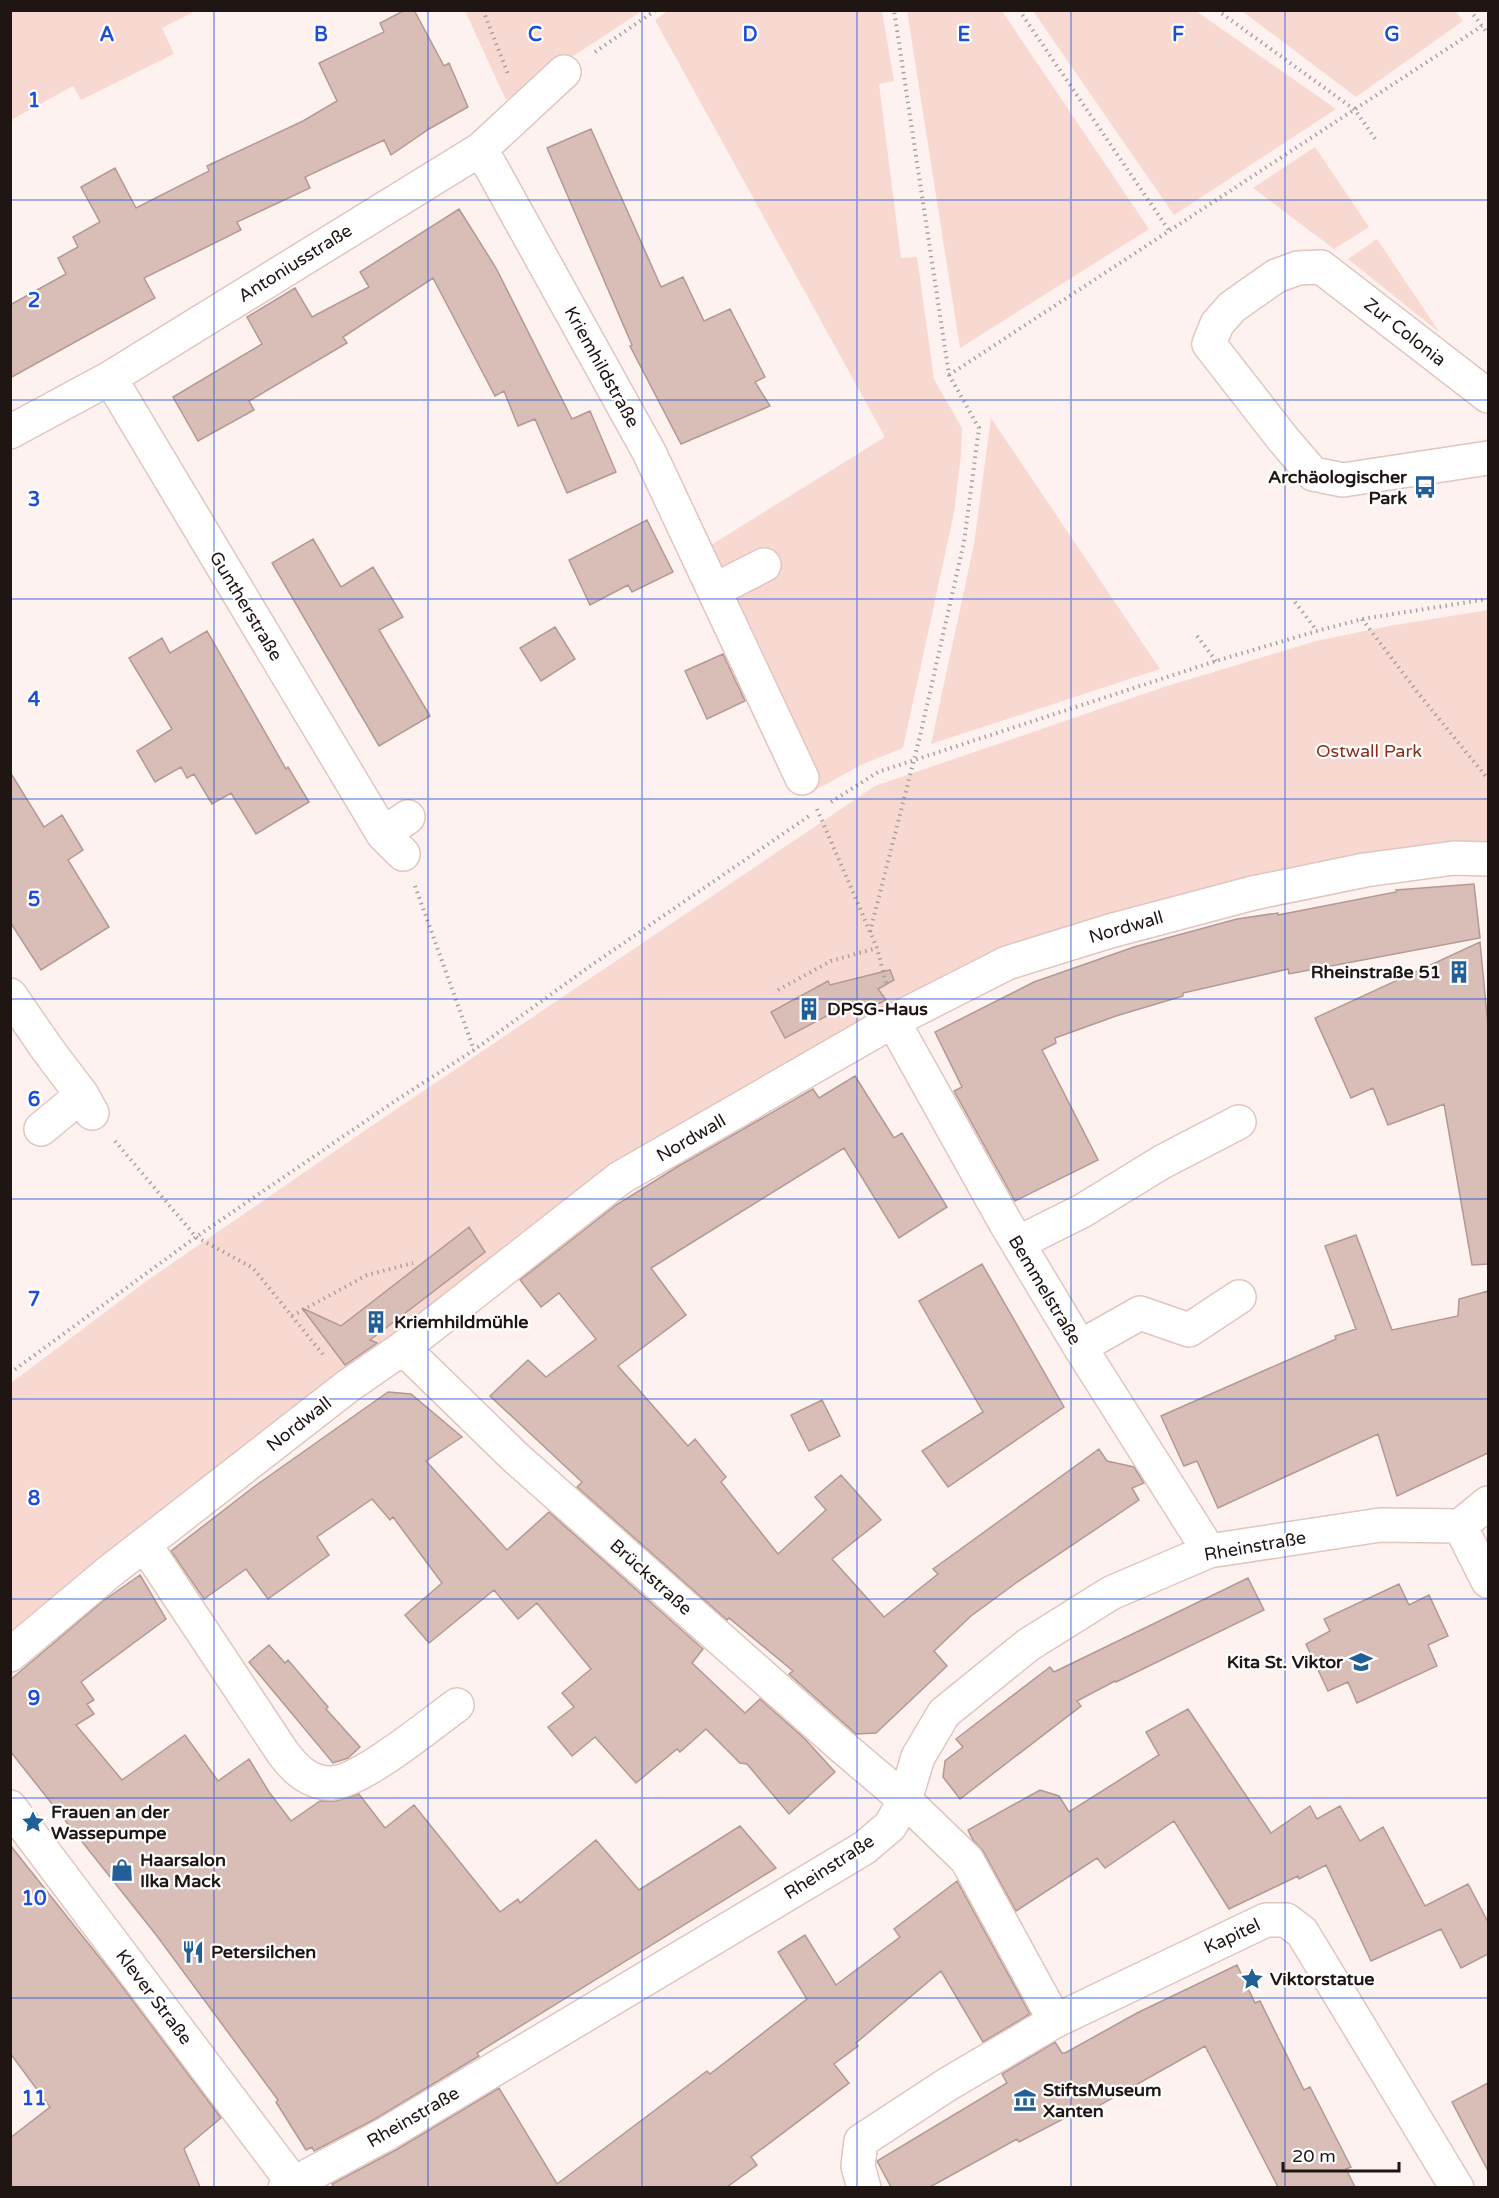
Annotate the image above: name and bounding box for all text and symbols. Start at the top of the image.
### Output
text: A [100,23,115,47]
text: B [314,23,328,47]
text: C [528,23,542,47]
text: D [742,23,758,47]
text: E [958,23,971,47]
text: F [1172,23,1184,47]
text: G [1384,23,1400,47]
text: 1 [28,89,40,113]
street label: Antoniusstraße [234,219,356,307]
text: 2 [28,289,40,313]
street label: Zur Colonia [1360,293,1450,371]
street label: Kriemhildstraße [560,303,644,431]
place label: Archäologischer Park [1268,466,1408,509]
bus stop icon: Archäologischer Park [1412,474,1438,500]
text: 3 [28,488,40,512]
street label: Guntherstraße [205,547,287,665]
text: 4 [28,688,41,712]
park label: Ostwall Park [1316,740,1422,762]
text: 5 [28,888,40,912]
street label: Nordwall [1086,906,1166,948]
building icon: Rheinstraße 51 [1446,959,1472,985]
place label: Rheinstraße 51 [1311,961,1441,983]
building icon: DPSG-Haus [796,996,822,1022]
place label: DPSG-Haus [827,998,928,1020]
text: 6 [28,1088,40,1112]
street label: Nordwall [652,1109,730,1167]
street label: Bemmelstraße [1004,1231,1086,1349]
text: 7 [28,1288,40,1312]
building icon: Kriemhildmühle [363,1309,389,1335]
place label: Kriemhildmühle [394,1311,528,1333]
street label: Nordwall [262,1392,336,1456]
text: 8 [28,1487,40,1511]
street label: Rheinstraße [1202,1526,1308,1566]
street label: Brückstraße [605,1534,697,1620]
school or university icon: Kita St. Viktor [1348,1649,1374,1675]
place label: Kita St. Viktor [1227,1651,1344,1673]
text: 9 [28,1687,40,1711]
place label: Frauen an der Wassepumpe [51,1801,170,1844]
place icon: Frauen an der Wassepumpe [20,1809,46,1835]
street label: Rheinstraße [780,1830,878,1904]
place label: Haarsalon Ilka Mack [140,1849,226,1892]
shop icon: Haarsalon Ilka Mack [109,1857,135,1883]
text: 10 [21,1887,47,1911]
street label: Kapitel [1200,1913,1264,1959]
restaurant icon: Petersilchen [180,1939,206,1965]
place label: Petersilchen [211,1941,316,1963]
street label: Klever Straße [111,1945,197,2049]
place icon: Viktorstatue [1239,1966,1265,1992]
place label: Viktorstatue [1270,1968,1375,1990]
place label: StiftsMuseum Xanten [1043,2079,1162,2122]
street label: Rheinstraße [363,2082,463,2152]
text: 11 [21,2087,47,2111]
museum icon: StiftsMuseum Xanten [1012,2087,1038,2113]
scale bar [1283,2135,1398,2173]
text: 20 m [1292,2145,1336,2167]

